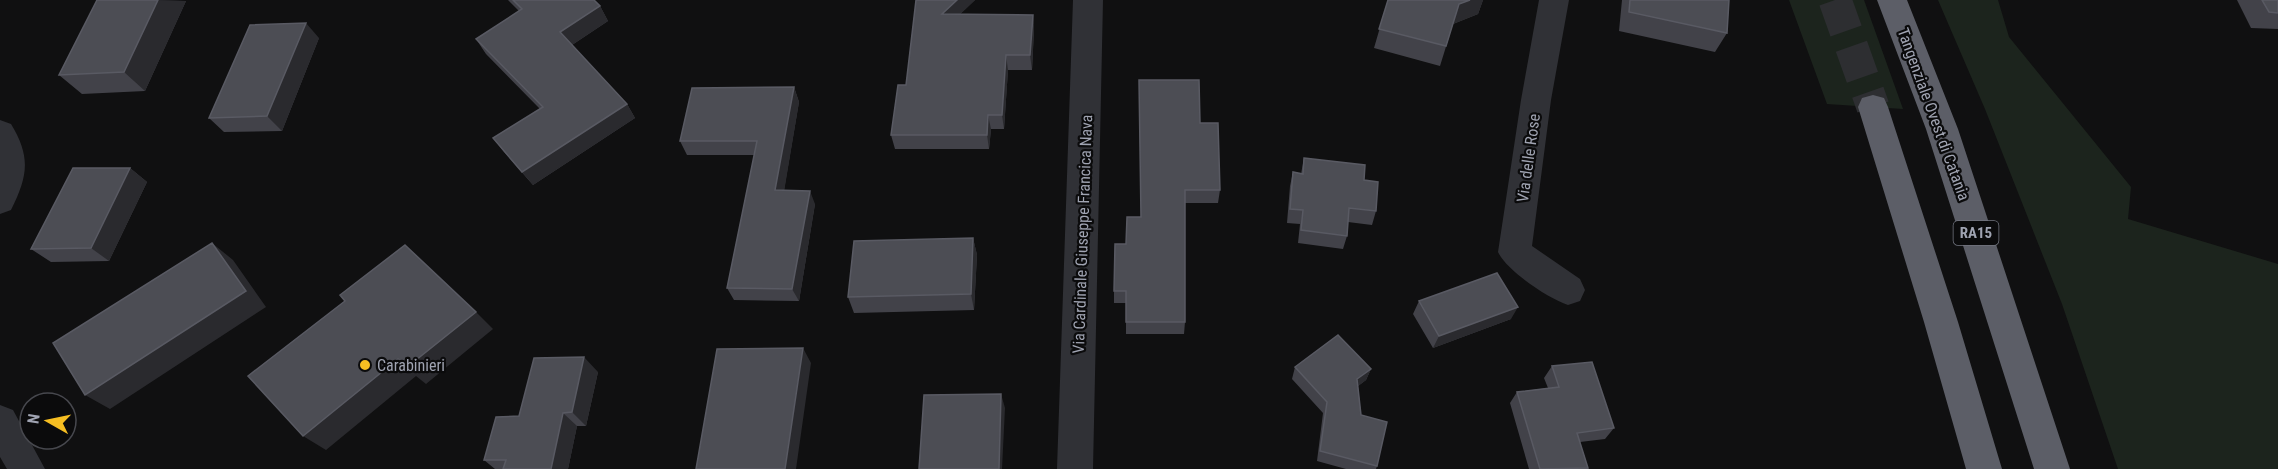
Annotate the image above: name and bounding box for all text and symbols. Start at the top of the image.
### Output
street label: Tangenziale Ovest di Catania [1893,25,1974,203]
street label: Via delle Rose [1513,113,1544,204]
street label: Via Cardinale Giuseppe Francica Nava [1069,114,1096,354]
road number: RA15 [1954,221,1998,245]
place label: Carabinieri [377,356,445,375]
marker: Carabinieri [358,358,372,372]
north arrow [18,391,78,451]
text: N [24,412,44,425]

